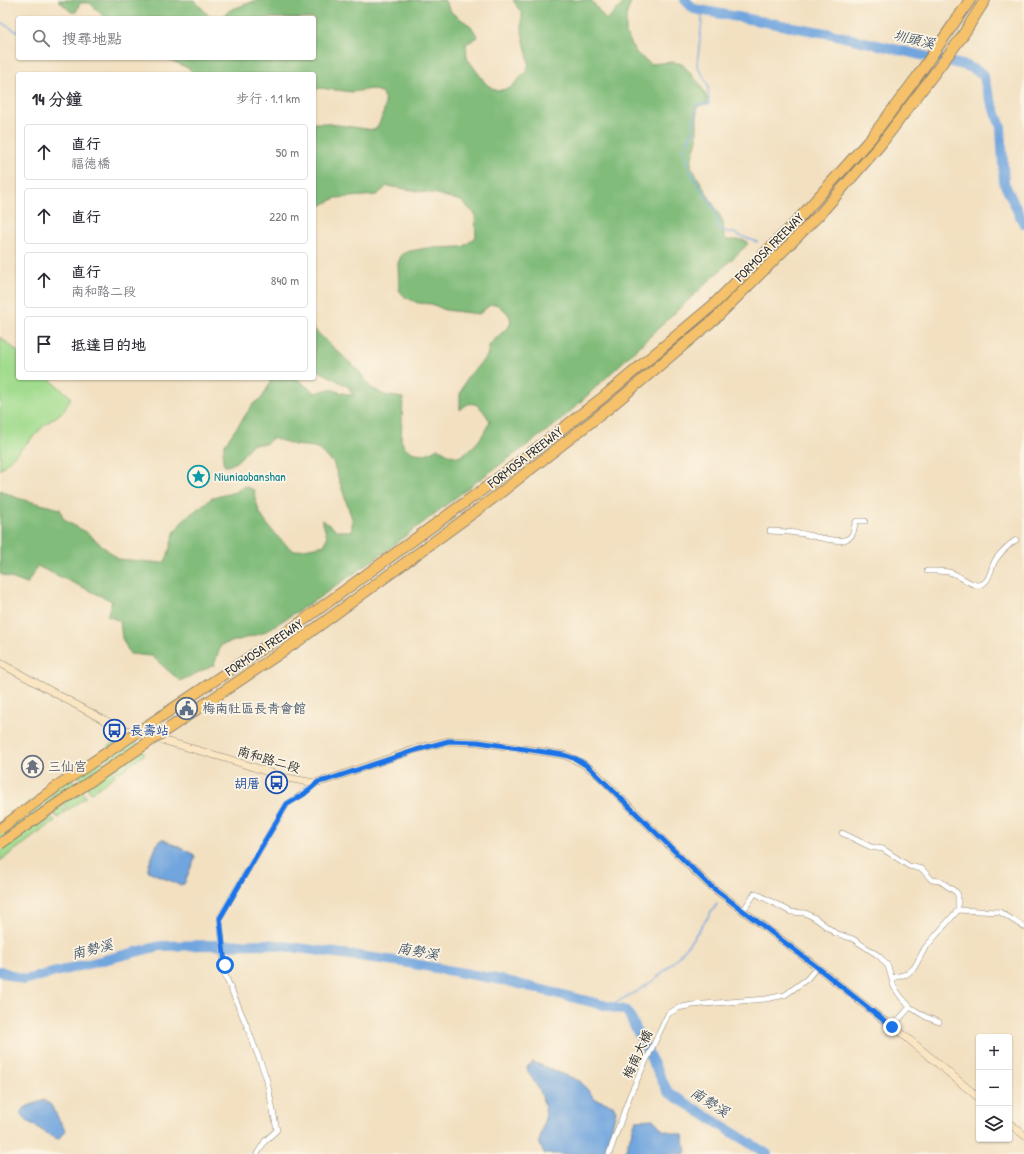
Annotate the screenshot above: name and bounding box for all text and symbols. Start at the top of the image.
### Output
search box [16,16,316,60]
water label: 圳頭溪 [892,25,938,53]
icon: search [30,27,52,49]
text: 搜尋地點 [62,28,122,49]
text: 14 分鐘 [32,87,82,110]
text: 步行 · 1.1 km [236,89,300,107]
text: 直行 [71,133,101,154]
icon: ahead [33,141,55,163]
text: 50 m [276,143,299,161]
text: 福德橋 [71,154,110,172]
icon: ahead [33,205,55,227]
text: 直行 [71,206,101,227]
text: 220 m [269,207,299,225]
street label: FORMOSA FREEWAY [730,208,808,286]
text: 直行 [71,261,101,282]
icon: ahead [33,269,55,291]
text: 840 m [271,271,299,289]
text: 南和路二段 [71,282,136,300]
icon: arrive [33,333,55,355]
text: 抵達目的地 [71,334,146,355]
street label: FORMOSA FREEWAY [483,422,566,493]
place icon: Niuniaobanshan [186,463,212,489]
place label: Niuniaobanshan [214,467,286,485]
street label: FORMOSA FREEWAY [221,614,307,680]
public building icon: 梅南社區長青會館 [174,695,200,721]
place label: 梅南社區長青會館 [202,699,306,717]
bus stop icon: 長壽站 [101,717,127,743]
place label: 長壽站 [130,721,169,739]
street label: 南和路二段 [235,741,303,777]
temple icon: 三仙宮 [19,753,45,779]
place label: 三仙宮 [48,757,87,775]
bus stop icon: 胡厝 [263,770,289,796]
place label: 胡厝 [234,774,260,792]
water label: 南勢溪 [69,934,116,963]
water label: 南勢溪 [396,938,441,964]
route start [216,956,234,974]
route end [883,1018,901,1036]
street label: 梅南大橋 [618,1027,656,1081]
map controls [976,1034,1012,1142]
button: + [976,1034,1012,1070]
button: − [976,1070,1012,1106]
water label: 南勢溪 [687,1082,734,1121]
button: layers [976,1106,1012,1142]

